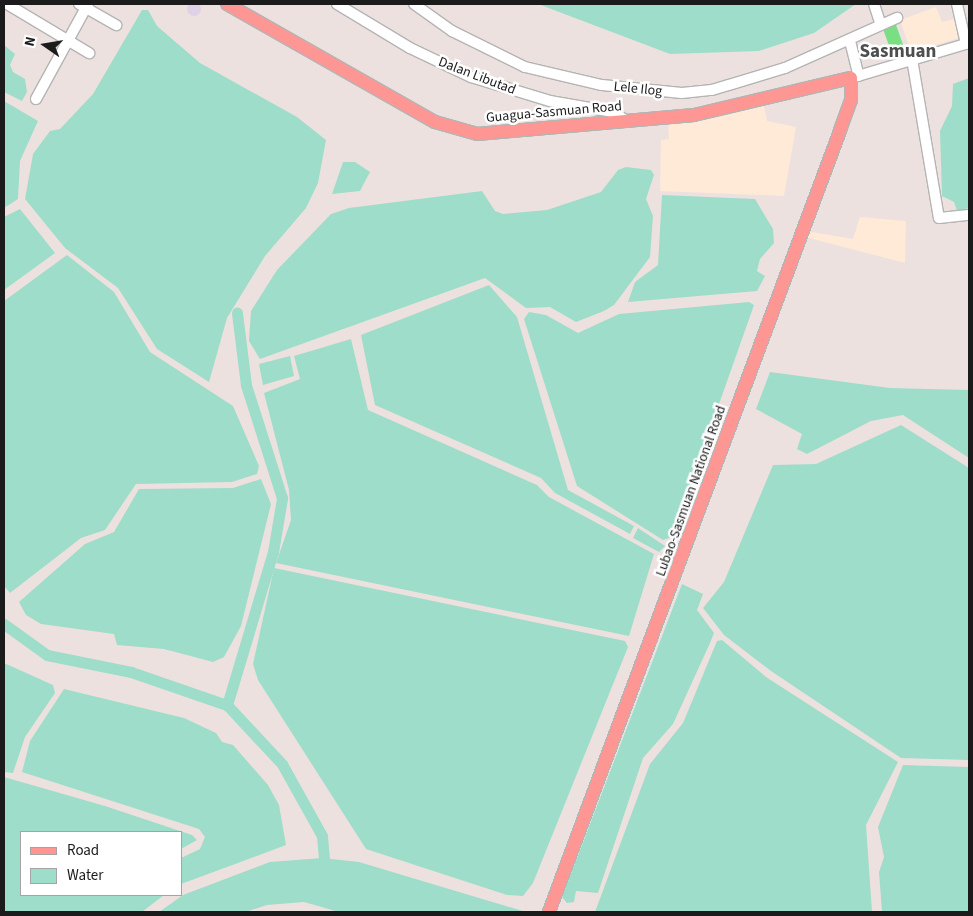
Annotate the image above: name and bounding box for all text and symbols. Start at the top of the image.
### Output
north arrow [20,20,70,70]
text: N [20,35,41,48]
district label: Sasmuan [860,41,936,63]
street label: Dalan Libutad [436,54,518,98]
street label: Lele Ilog [613,78,663,100]
street label: Guagua-Sasmuan Road [485,98,623,126]
street label: Lubao-Sasmuan National Road [652,403,730,579]
legend [20,831,182,896]
text: Road [67,840,99,861]
text: Water [67,865,103,886]

